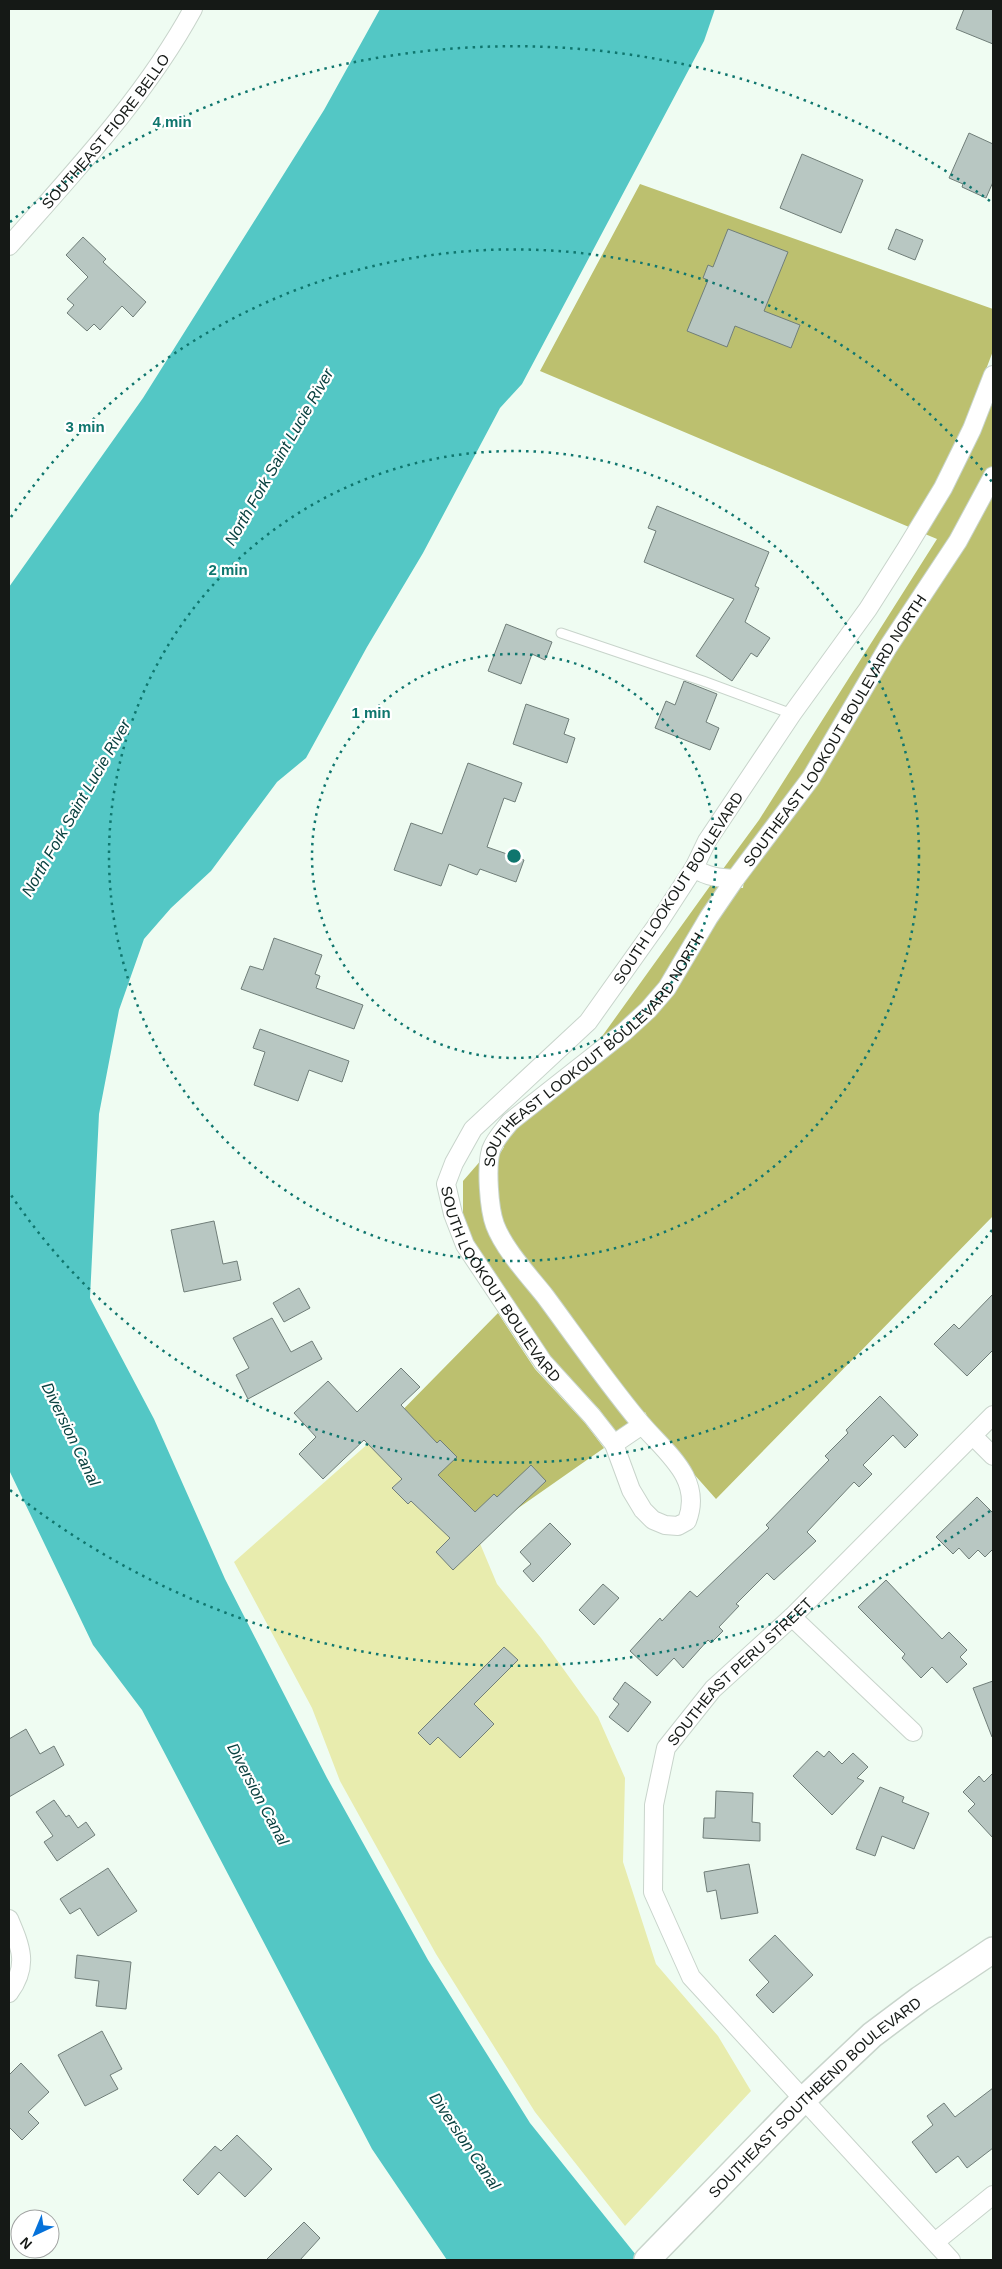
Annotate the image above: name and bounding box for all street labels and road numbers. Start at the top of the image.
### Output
street label: SOUTHEAST FIORE BELLO [38,50,172,212]
street label: SOUTHEAST LOOKOUT BOULEVARD NORTH [739,591,929,870]
street label: SOUTH LOOKOUT BOULEVARD [610,789,747,987]
street label: SOUTHEAST LOOKOUT BOULEVARD NORTH [480,929,707,1168]
street label: SOUTH LOOKOUT BOULEVARD [438,1184,565,1385]
street label: SOUTHEAST PERU STREET [663,1594,815,1749]
street label: SOUTHEAST SOUTHBEND BOULEVARD [705,1993,924,2201]

